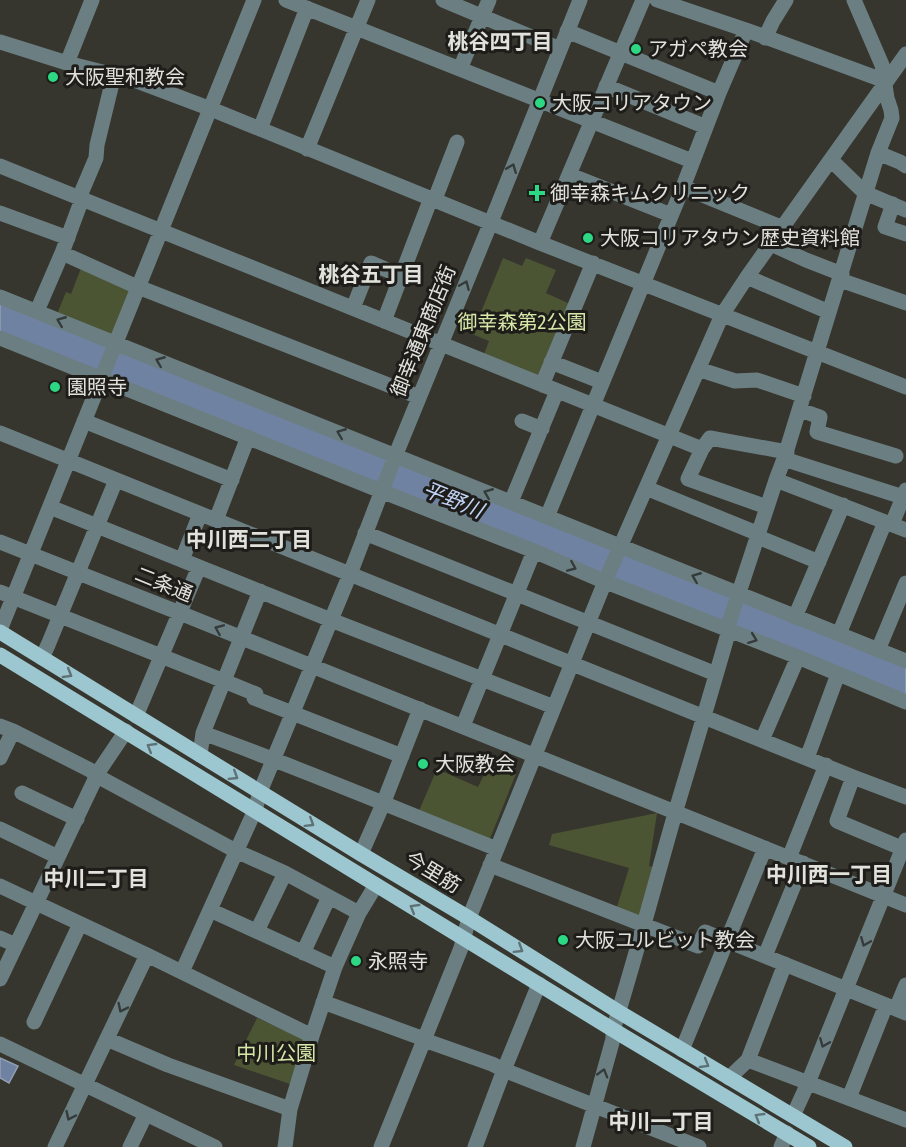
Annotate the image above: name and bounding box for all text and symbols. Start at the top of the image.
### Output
district label: 桃谷四丁目 [448,29,553,55]
place label: アガペ教会 [648,37,748,61]
marker: アガペ教会 [629,42,643,56]
place label: 大阪聖和教会 [65,65,185,89]
marker: 大阪聖和教会 [46,70,60,84]
place label: 大阪コリアタウン [552,91,712,115]
marker: 大阪コリアタウン [533,96,547,110]
one-way arrow [505,163,518,174]
place label: 御幸森キムクリニック [550,181,750,205]
marker: 御幸森キムクリニック [528,184,546,202]
place label: 大阪コリアタウン歴史資料館 [600,226,860,250]
marker: 大阪コリアタウン歴史資料館 [581,231,595,245]
district label: 桃谷五丁目 [319,262,424,288]
street label: 御幸通東商店街 [386,262,460,400]
one-way arrow [458,280,470,291]
park label: 御幸森第2公園 [458,310,586,334]
one-way arrow [56,316,67,328]
one-way arrow [155,355,166,368]
place label: 園照寺 [67,375,127,399]
marker: 園照寺 [48,380,62,394]
one-way arrow [336,428,347,440]
water label: 平野川 [419,476,489,525]
one-way arrow [484,488,495,500]
district label: 中川西二丁目 [186,527,312,553]
one-way arrow [565,560,576,572]
street label: 二条通 [132,562,196,606]
one-way arrow [691,572,702,584]
one-way arrow [214,624,225,636]
one-way arrow [747,632,758,645]
one-way arrow [62,666,72,678]
one-way arrow [147,742,157,754]
place label: 大阪教会 [435,752,515,776]
marker: 大阪教会 [416,757,430,771]
one-way arrow [228,768,238,780]
one-way arrow [304,816,314,827]
street label: 今里筋 [401,846,465,898]
district label: 中川西一丁目 [766,862,892,888]
district label: 中川二丁目 [44,866,149,892]
one-way arrow [410,904,420,916]
place label: 大阪ユルビット教会 [575,928,755,952]
marker: 大阪ユルビット教会 [556,933,570,947]
one-way arrow [860,936,872,947]
one-way arrow [513,942,523,954]
place label: 永照寺 [368,949,428,973]
marker: 永照寺 [349,954,363,968]
one-way arrow [118,1001,130,1012]
one-way arrow [819,1037,831,1048]
park label: 中川公園 [236,1041,316,1065]
one-way arrow [699,1056,709,1068]
one-way arrow [596,1068,608,1079]
one-way arrow [66,1109,78,1120]
district label: 中川一丁目 [609,1109,714,1135]
one-way arrow [755,1113,765,1124]

